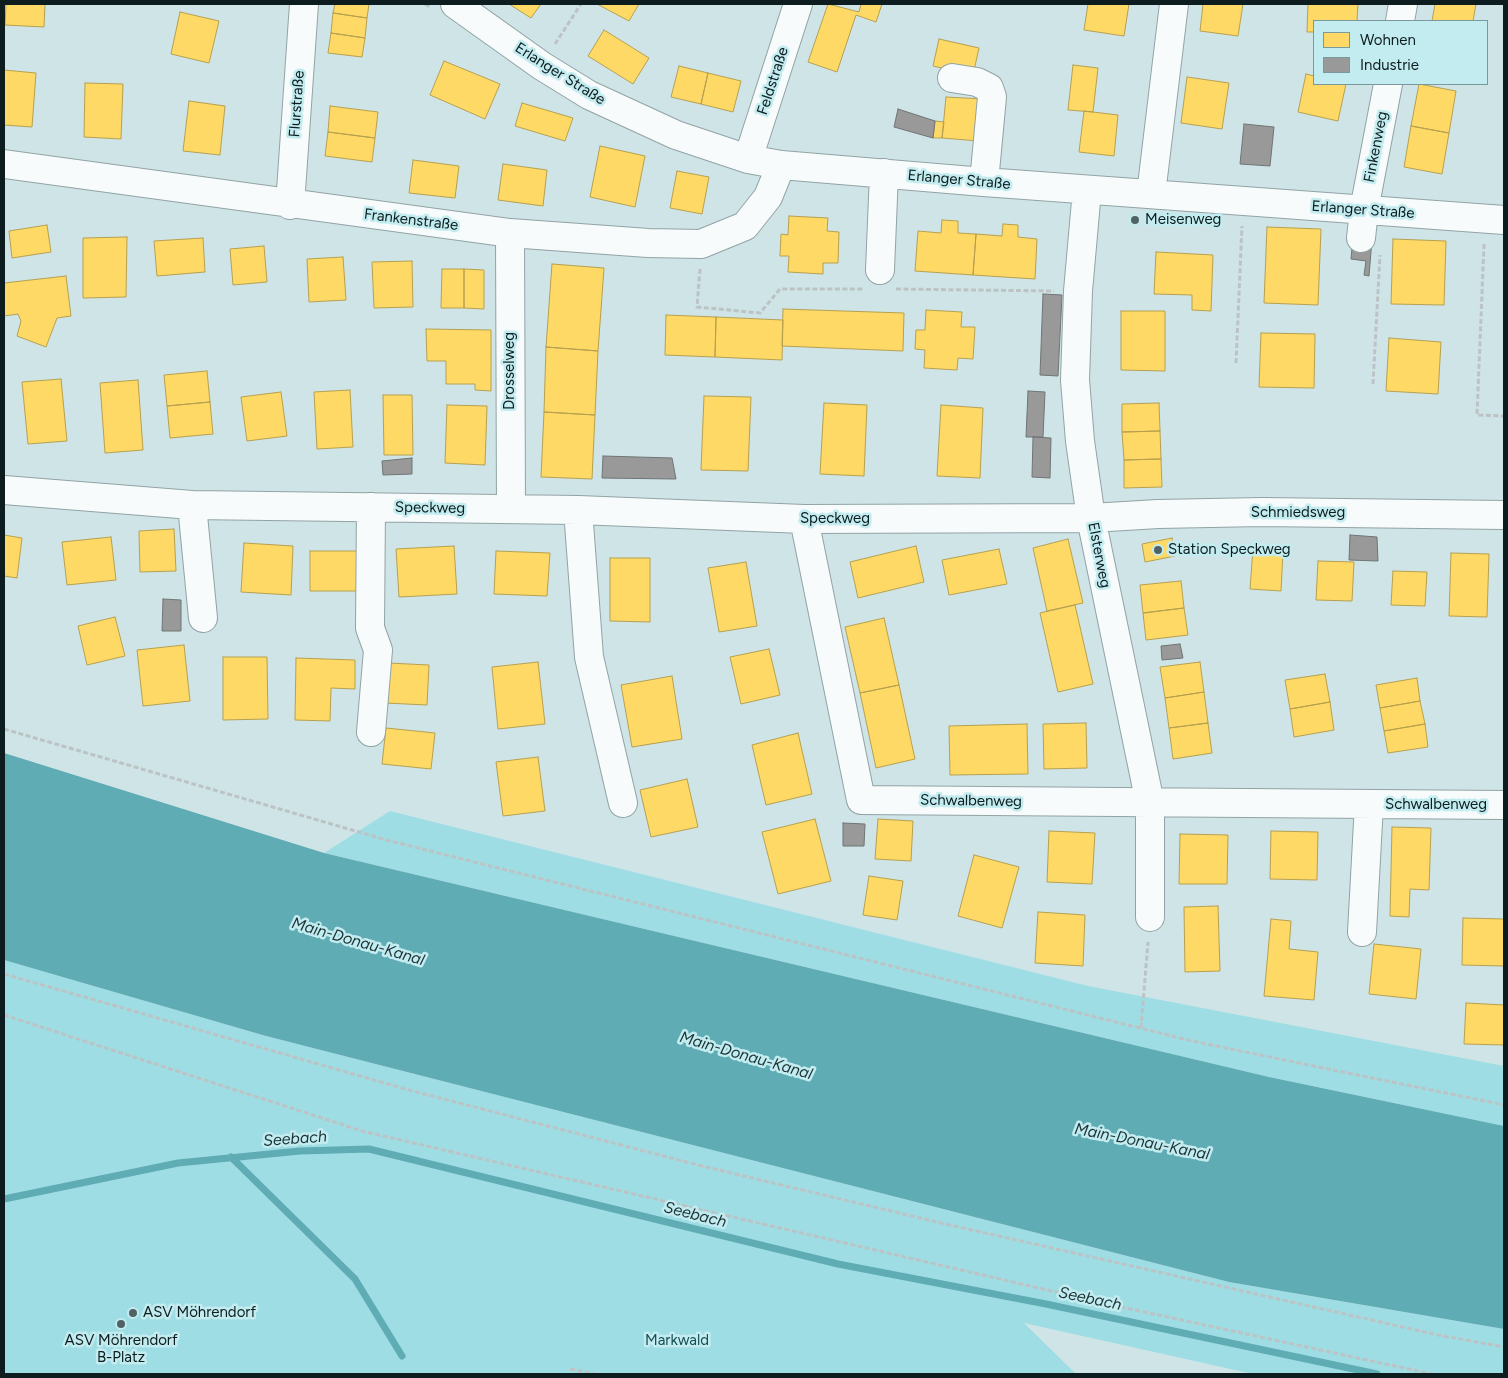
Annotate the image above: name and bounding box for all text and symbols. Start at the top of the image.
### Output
legend [1313,20,1488,85]
text: Wohnen [1360,31,1416,49]
street label: Erlanger Straße [511,39,609,109]
street label: Feldstraße [754,45,792,117]
text: Industrie [1360,56,1419,74]
street label: Flurstraße [286,70,308,138]
street label: Finkenweg [1360,110,1392,184]
street label: Erlanger Straße [907,167,1011,193]
street label: Erlanger Straße [1311,197,1415,223]
street label: Frankenstraße [363,205,459,235]
place label: Meisenweg [1145,211,1221,229]
marker: Meisenweg [1129,214,1141,226]
street label: Drosselweg [501,332,519,410]
street label: Speckweg [395,498,465,518]
street label: Schmiedsweg [1251,504,1345,522]
street label: Speckweg [800,510,870,528]
street label: Elsterweg [1084,521,1114,589]
place label: Station Speckweg [1168,541,1291,559]
marker: Station Speckweg [1152,544,1164,556]
street label: Schwalbenweg [920,791,1022,811]
street label: Schwalbenweg [1385,796,1487,814]
water label: Main-Donau-Kanal [289,914,427,970]
water label: Main-Donau-Kanal [677,1028,815,1084]
water label: Main-Donau-Kanal [1073,1119,1211,1165]
water label: Seebach [263,1127,327,1151]
water label: Seebach [662,1198,728,1232]
water label: Seebach [1057,1283,1123,1315]
place label: ASV Möhrendorf [143,1304,256,1322]
marker: ASV Möhrendorf [127,1307,139,1319]
marker: ASV Möhrendorf B-Platz [115,1318,127,1330]
place label: ASV Möhrendorf B-Platz [65,1332,177,1367]
park label: Markwald [645,1332,709,1350]

